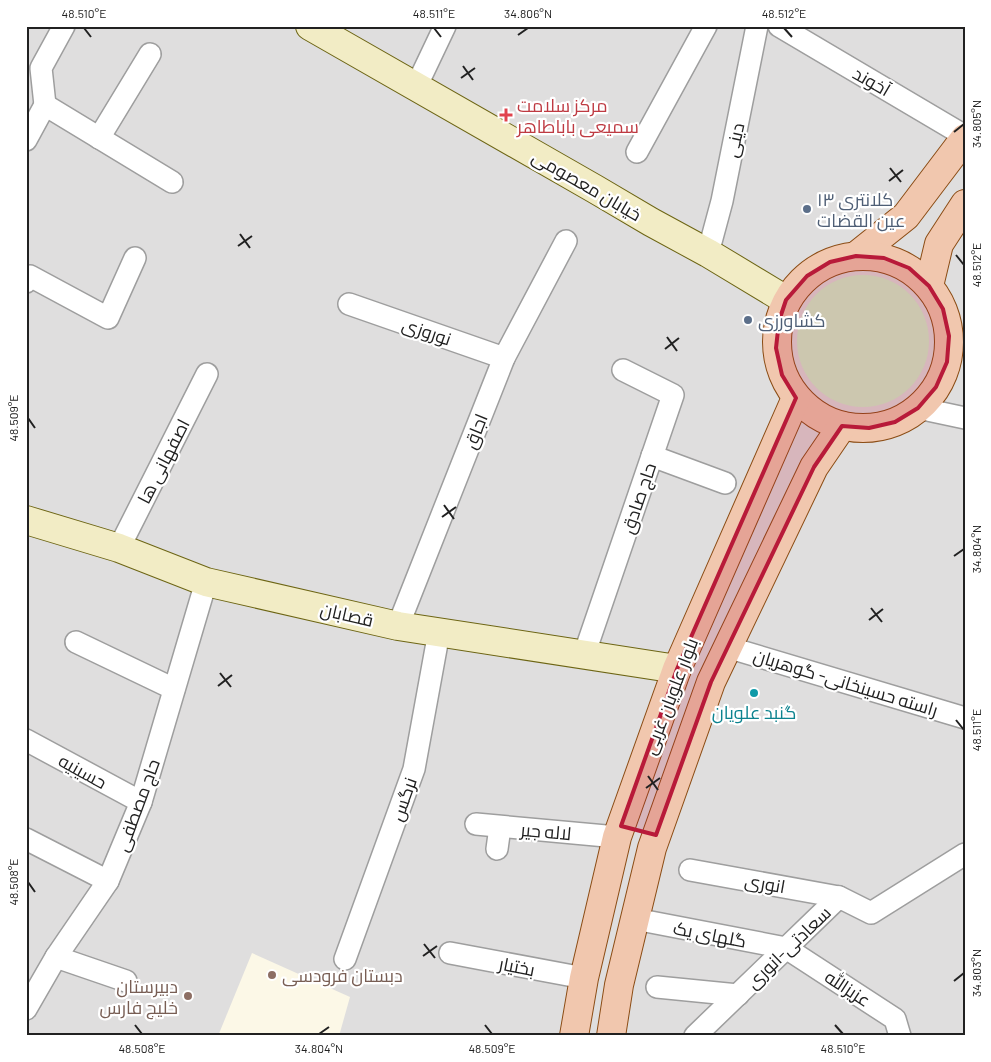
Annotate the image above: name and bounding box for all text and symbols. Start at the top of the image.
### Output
text: 48.510°E [62,6,106,20]
text: 48.511°E [413,6,455,20]
text: 34.806°N [504,6,552,20]
text: 48.512°E [762,6,806,20]
street label: آخوند [849,62,895,101]
place label: مرکز سلامت سمیعی باباطاهر [516,94,639,138]
text: 34.805°N [969,100,983,148]
marker: مرکز سلامت سمیعی باباطاهر [499,108,513,122]
street label: دینی [720,121,749,159]
street label: خیابان معصومی [528,145,646,226]
place label: کلانتری ۱۳ عین القضات [817,188,905,232]
marker: کلانتری ۱۳ عین القضات [801,203,813,215]
text: 48.512°E [969,243,983,287]
place label: کشاورزی [758,309,825,332]
street label: نوروزی [399,312,455,351]
marker: کشاورزی [742,314,754,326]
text: 48.509°E [6,394,20,442]
street label: اجاق [458,410,494,452]
street label: اصفهانی ها [132,415,195,508]
street label: حاج صادق [616,460,662,537]
text: 34.804°N [969,525,983,573]
street label: قصابان [318,597,376,632]
street label: بلوار علویان غربی [638,635,703,758]
street label: راسته حسینخانی- گوهریان [751,643,941,722]
marker: گنبد علویان [748,687,760,699]
place label: گنبد علویان [712,701,796,724]
text: 48.511°E [969,709,983,751]
street label: حسینیه [55,749,111,793]
street label: حاج مصطفی [110,756,166,855]
street label: نرگس [385,774,422,824]
street label: لاله جیر [518,818,572,845]
text: 48.508°E [6,858,20,906]
street label: انوری [743,869,787,898]
street label: سعادتی-انوری [741,901,836,994]
street label: گلهای یک [671,916,748,953]
text: 34.803°N [969,949,983,997]
street label: بختیار [496,952,537,981]
place label: دبستان فرودسی [282,964,403,987]
street label: عزیزالله [820,965,875,1012]
marker: دبستان فرودسی [266,969,278,981]
place label: دبیرستان خلیج فارس [100,975,178,1020]
marker: دبیرستان خلیج فارس [182,990,194,1002]
text: 48.508°E [118,1041,166,1055]
text: 34.804°N [295,1041,343,1055]
text: 48.509°E [468,1041,516,1055]
text: 48.510°E [821,1041,865,1055]

